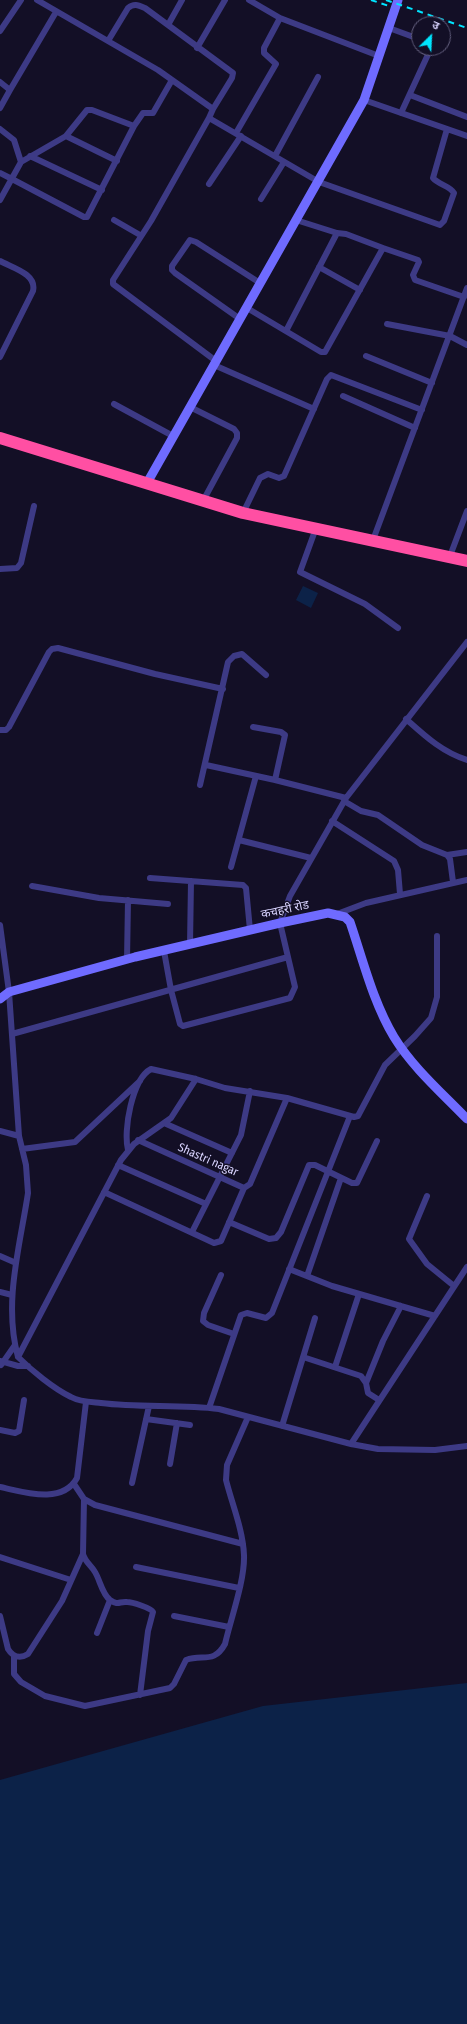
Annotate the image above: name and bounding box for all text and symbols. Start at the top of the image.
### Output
north arrow [411,16,451,56]
text: उ [430,18,441,33]
street label: कचहरी रोड [260,898,310,922]
street label: Shastri nagar [176,1140,240,1180]

